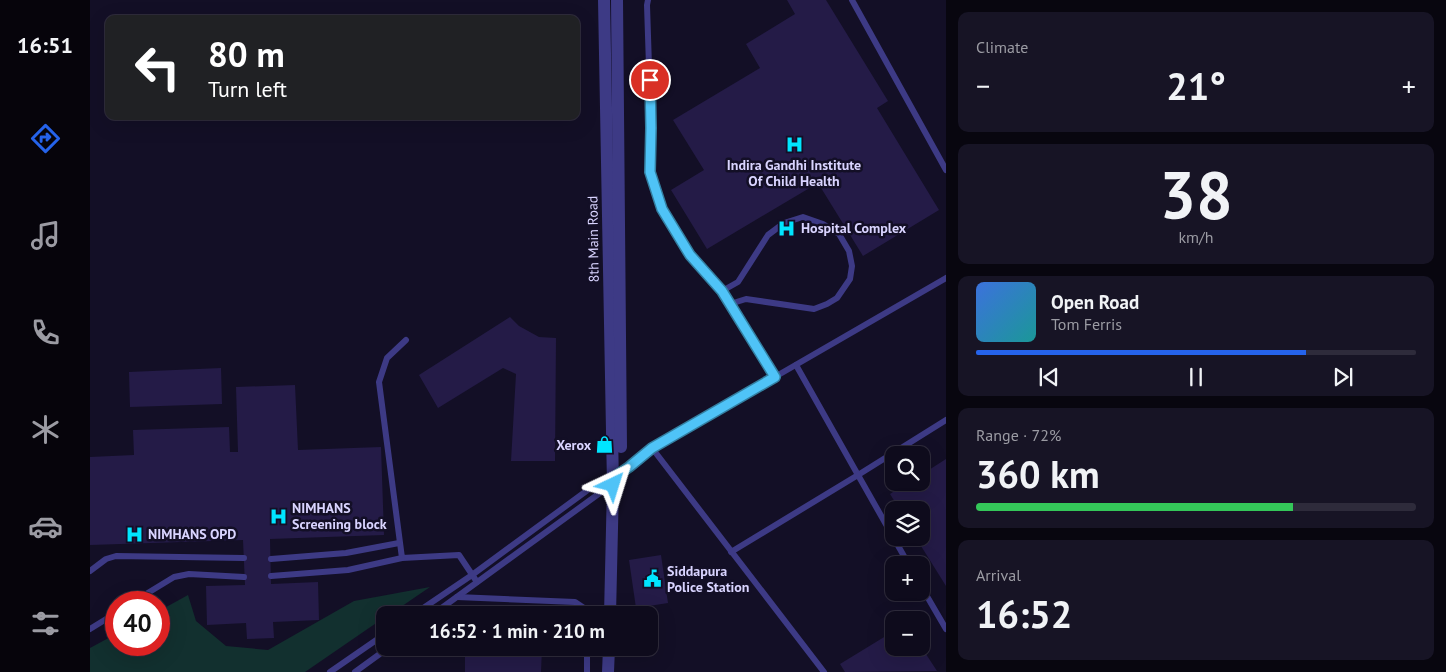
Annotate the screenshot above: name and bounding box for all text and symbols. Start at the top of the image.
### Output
text: 16:51 [17,31,73,59]
text: 80 m [208,31,285,77]
icon: left [125,35,190,100]
text: Climate [976,37,1028,57]
pin [629,59,671,101]
text: 21° [1166,61,1226,110]
icon: arrive [636,66,664,94]
text: − [976,67,990,104]
text: + [1402,67,1416,104]
text: Turn left [208,75,287,103]
icon: directions [28,121,63,156]
hospital icon: Indira Gandhi Institute Of Child Health [784,135,804,155]
text: 38 [1159,152,1233,236]
place label: Indira Gandhi Institute Of Child Health [727,156,861,190]
street label: 8th Main Road [583,196,603,282]
icon: music [28,218,63,253]
hospital icon: Hospital Complex [777,218,797,238]
place label: Hospital Complex [801,219,907,237]
text: km/h [1178,227,1214,247]
text: Open Road [1051,290,1139,314]
text: Tom Ferris [1051,314,1122,334]
icon: phone [28,315,63,350]
icon: previous [1035,363,1063,391]
icon: pause [1182,363,1210,391]
icon: next [1329,363,1357,391]
icon: climate [28,412,63,447]
text: Range · 72% [976,425,1061,445]
shop icon: Xerox [595,435,615,455]
place label: Xerox [556,436,592,454]
map controls [885,446,930,656]
button: search [885,446,930,491]
text: 360 km [976,449,1100,498]
position arrow [586,458,638,510]
place label: NIMHANS Screening block [292,499,387,533]
button: layers [885,501,930,546]
hospital icon: NIMHANS Screening block [268,506,288,526]
icon: car [28,509,63,544]
hospital icon: NIMHANS OPD [124,524,144,544]
place label: NIMHANS OPD [148,525,236,543]
button: + [885,556,930,601]
place label: Siddapura Police Station [667,562,749,596]
text: Arrival [976,565,1021,585]
public building icon: Siddapura Police Station [643,569,663,589]
text: 16:52 [976,589,1072,638]
speed limit sign: 40 [105,591,170,656]
icon: filters [28,606,63,641]
button: − [885,611,930,656]
text: 16:52 · 1 min · 210 m [429,619,605,643]

